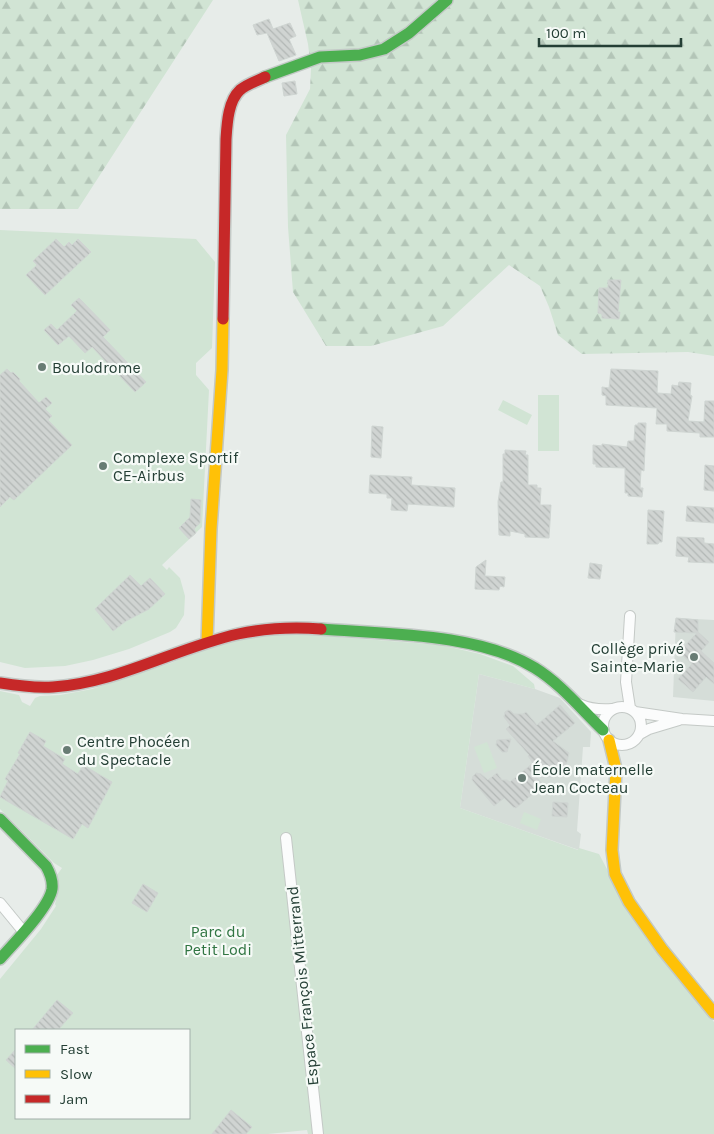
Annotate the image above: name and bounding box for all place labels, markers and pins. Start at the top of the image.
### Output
place label: Boulodrome [52,358,141,377]
marker: Boulodrome [36,361,48,373]
place label: Complexe Sportif CE-Airbus [113,448,239,485]
marker: Complexe Sportif CE-Airbus [97,460,109,472]
place label: Collège privé Sainte-Marie [590,639,684,676]
marker: Collège privé Sainte-Marie [688,651,700,663]
place label: Centre Phocéen du Spectacle [77,732,190,769]
marker: Centre Phocéen du Spectacle [61,744,73,756]
place label: École maternelle Jean Cocteau [532,760,653,797]
marker: École maternelle Jean Cocteau [516,772,528,784]

